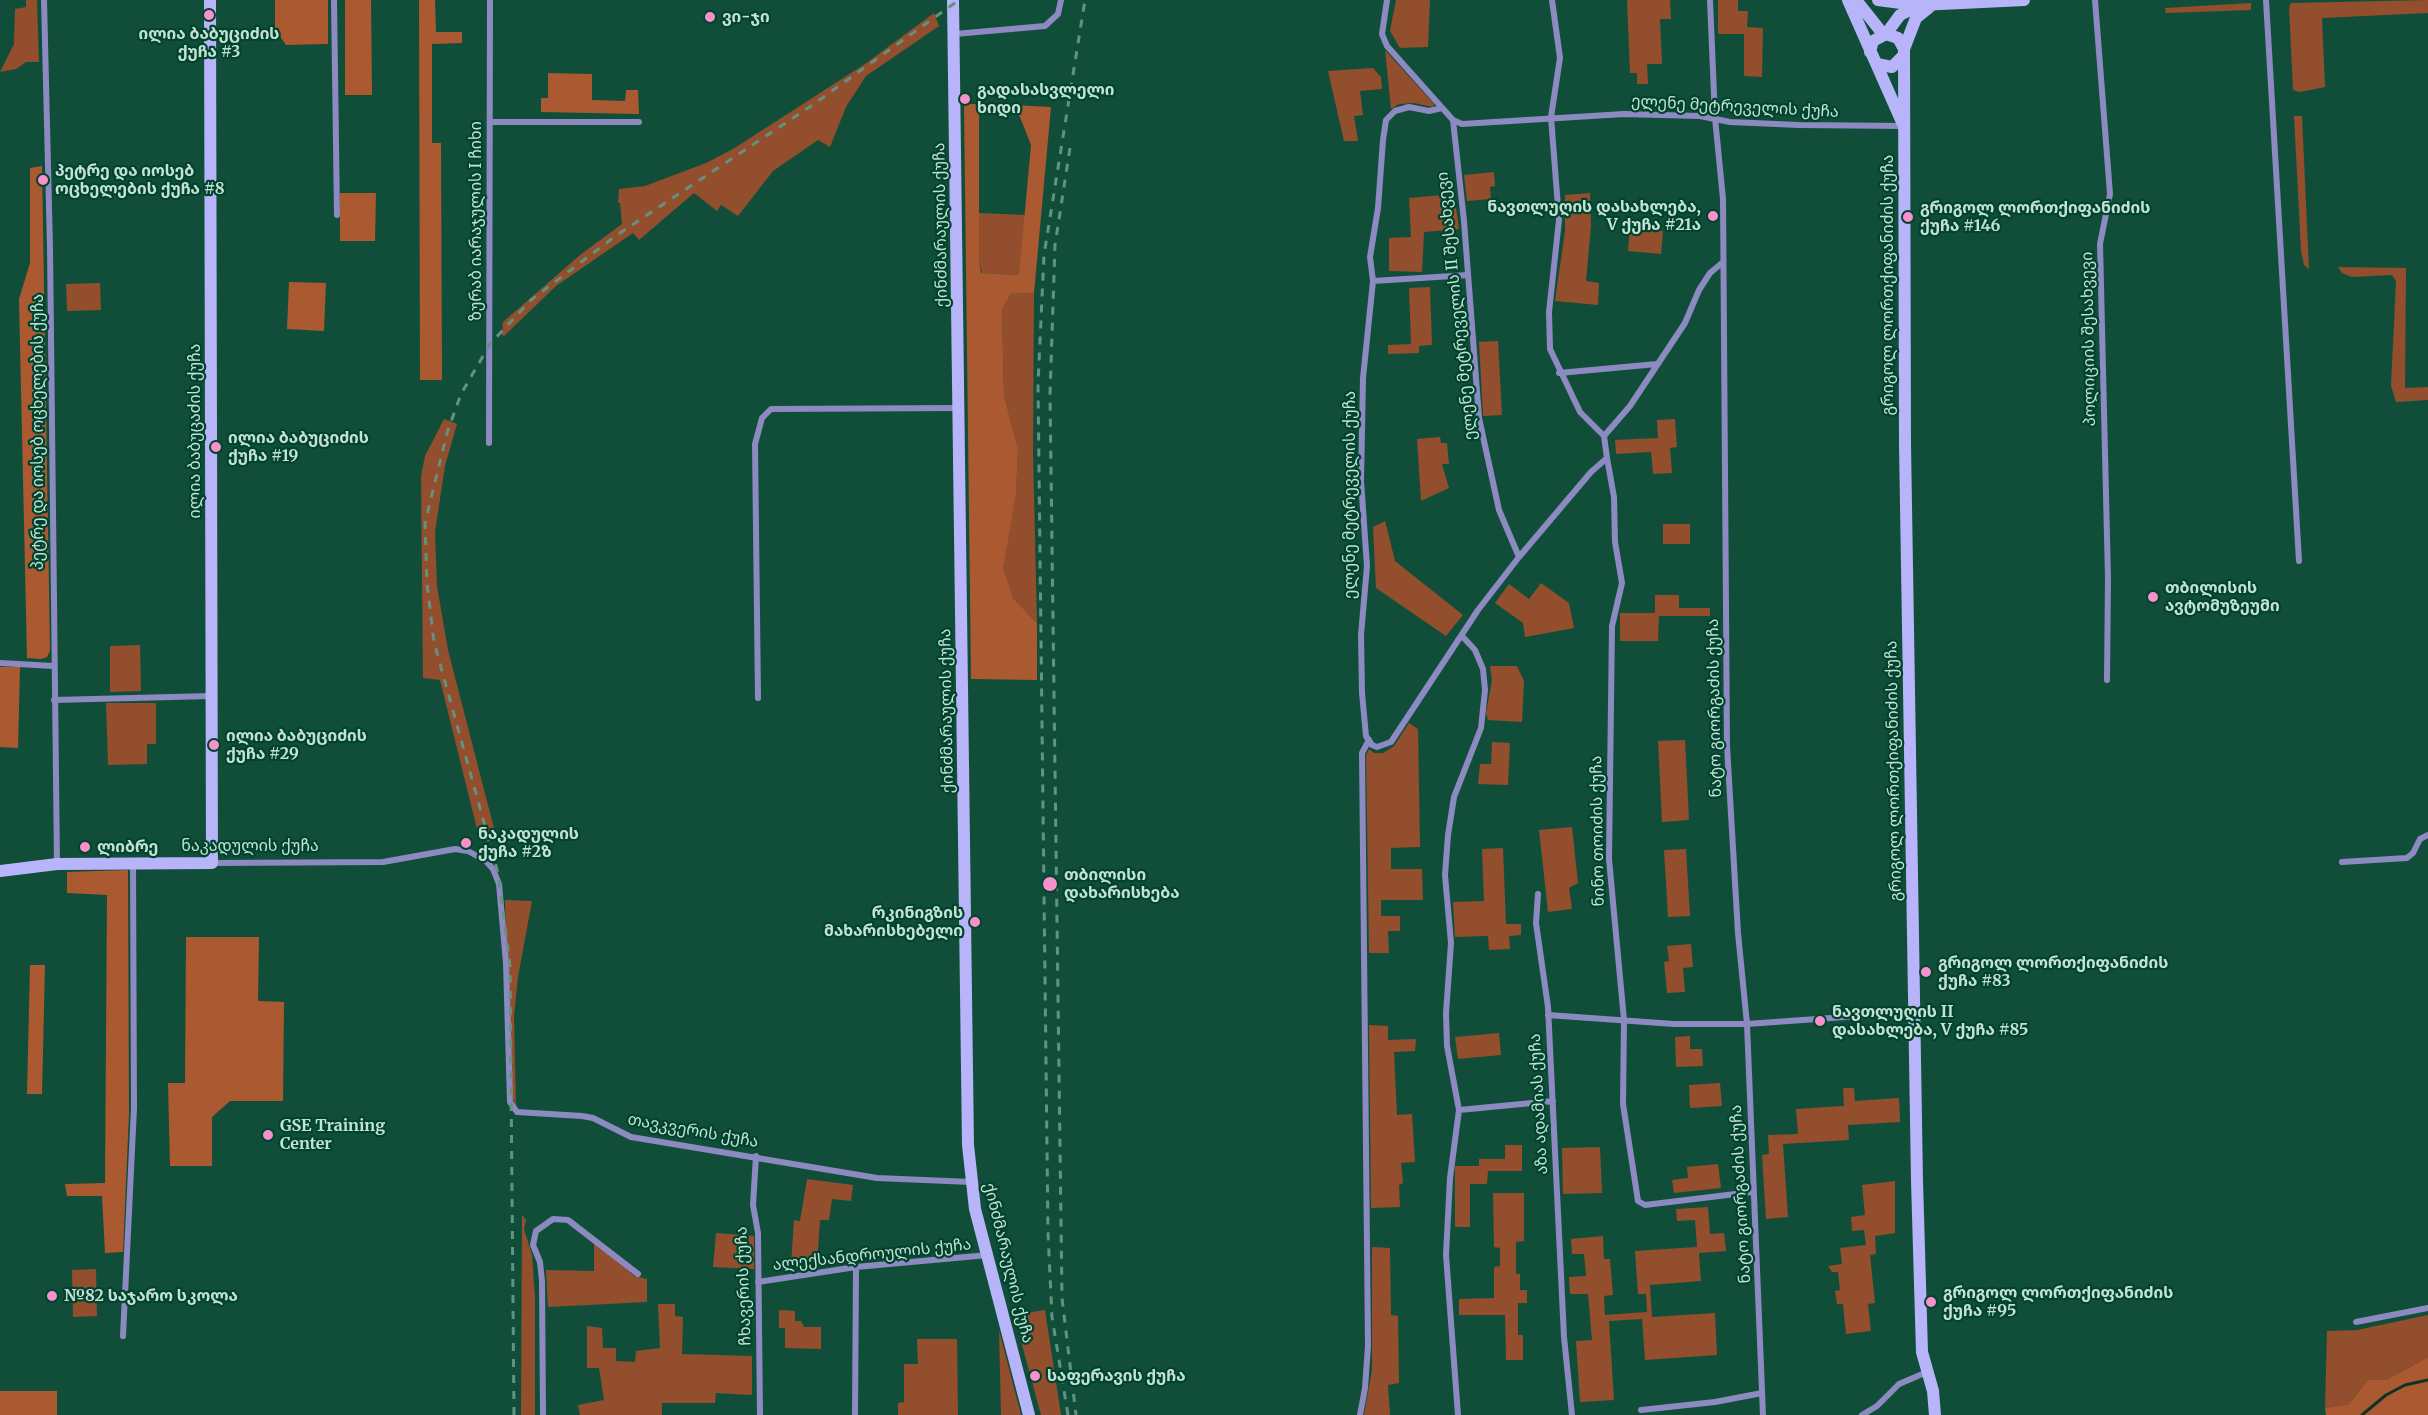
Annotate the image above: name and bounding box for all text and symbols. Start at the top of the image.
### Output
place label: ვი-ჯი [722,7,770,27]
marker: ილია ბაბუციძის ქუჩა #3 [202,8,216,22]
marker: ვი-ჯი [703,10,717,24]
place label: ილია ბაბუციძის ქუჩა #3 [139,24,279,62]
place label: გადასასვლელი ხიდი [977,80,1114,118]
marker: გადასასვლელი ხიდი [958,92,972,106]
street label: ელენე მეტრეველის ქუჩა [1631,92,1839,122]
street label: ზურაბ იარაჯულის I ჩიხი [466,121,486,321]
street label: ქინძმარაულის ქუჩა [930,142,952,308]
street label: გრიგოლ ლორთქიფანიძის ქუჩა [1878,155,1898,415]
place label: პეტრე და იოსებ ოცხელების ქუჩა #8 [55,161,225,199]
street label: ელენე მეტრეველის II შესახვევი [1433,171,1481,441]
marker: პეტრე და იოსებ ოცხელების ქუჩა #8 [36,173,50,187]
place label: ნავთლუღის დასახლება, V ქუჩა #21ა [1487,197,1701,235]
place label: გრიგოლ ლორთქიფანიძის ქუჩა #146 [1920,198,2150,236]
marker: ნავთლუღის დასახლება, V ქუჩა #21ა [1706,209,1720,223]
marker: გრიგოლ ლორთქიფანიძის ქუჩა #146 [1901,210,1915,224]
street label: პოლიციის შესახვევი [2078,251,2100,427]
street label: პეტრე და იოსებ ოცხელების ქუჩა [28,294,48,570]
street label: ილია ბაბუცაძის ქუჩა [185,344,205,518]
street label: ელენე მეტრეველის ქუჩა [1340,391,1360,599]
place label: ილია ბაბუციძის ქუჩა #19 [228,428,369,466]
marker: ილია ბაბუციძის ქუჩა #19 [209,440,223,454]
place label: თბილისის ავტომუზეუმი [2165,578,2280,616]
marker: თბილისის ავტომუზეუმი [2146,590,2160,604]
street label: ნატო გიორგაძის ქუჩა [1704,618,1726,798]
street label: ქინძმარაულის ქუჩა [936,628,958,794]
street label: გრიგოლ ლორთქიფანიძის ქუჩა [1882,640,1906,902]
place label: ილია ბაბუციძის ქუჩა #29 [226,726,367,764]
marker: ილია ბაბუციძის ქუჩა #29 [207,738,221,752]
street label: ნინო თოიძის ქუჩა [1587,755,1609,907]
place label: ნაკადულის ქუჩა #2ზ [478,824,579,862]
street label: ნაკადულის ქუჩა [181,836,319,856]
marker: ნაკადულის ქუჩა #2ზ [459,836,473,850]
place label: ლიბრე [97,837,158,857]
marker: ლიბრე [78,840,92,854]
place label: თბილისი დახარისხება [1064,865,1180,903]
marker: თბილისი დახარისხება [1041,875,1059,893]
place label: რკინიგზის მახარისხებელი [824,903,963,941]
marker: რკინიგზის მახარისხებელი [968,915,982,929]
place label: გრიგოლ ლორთქიფანიძის ქუჩა #83 [1938,953,2168,991]
marker: გრიგოლ ლორთქიფანიძის ქუჩა #83 [1919,965,1933,979]
place label: ნავთლუღის II დასახლება, V ქუჩა #85 [1832,1002,2028,1040]
marker: ნავთლუღის II დასახლება, V ქუჩა #85 [1813,1014,1827,1028]
street label: აზა ადამიას ქუჩა [1526,1033,1552,1175]
street label: ნატო გიორგაძის ქუჩა [1727,1104,1755,1284]
street label: თავკვერის ქუჩა [626,1110,760,1152]
place label: GSE Training Center [280,1116,385,1154]
marker: GSE Training Center [261,1128,275,1142]
street label: ქინძმარაულის ქუჩა [979,1181,1037,1345]
street label: ჩხავერის ქუჩა [732,1226,756,1346]
street label: ალექსანდროულის ქუჩა [772,1235,972,1275]
place label: გრიგოლ ლორთქიფანიძის ქუჩა #95 [1943,1283,2173,1321]
place label: №82 საჯარო სკოლა [64,1286,238,1306]
marker: №82 საჯარო სკოლა [45,1289,59,1303]
marker: გრიგოლ ლორთქიფანიძის ქუჩა #95 [1924,1295,1938,1309]
place label: საფერავის ქუჩა [1047,1366,1186,1386]
marker: საფერავის ქუჩა [1028,1369,1042,1383]

